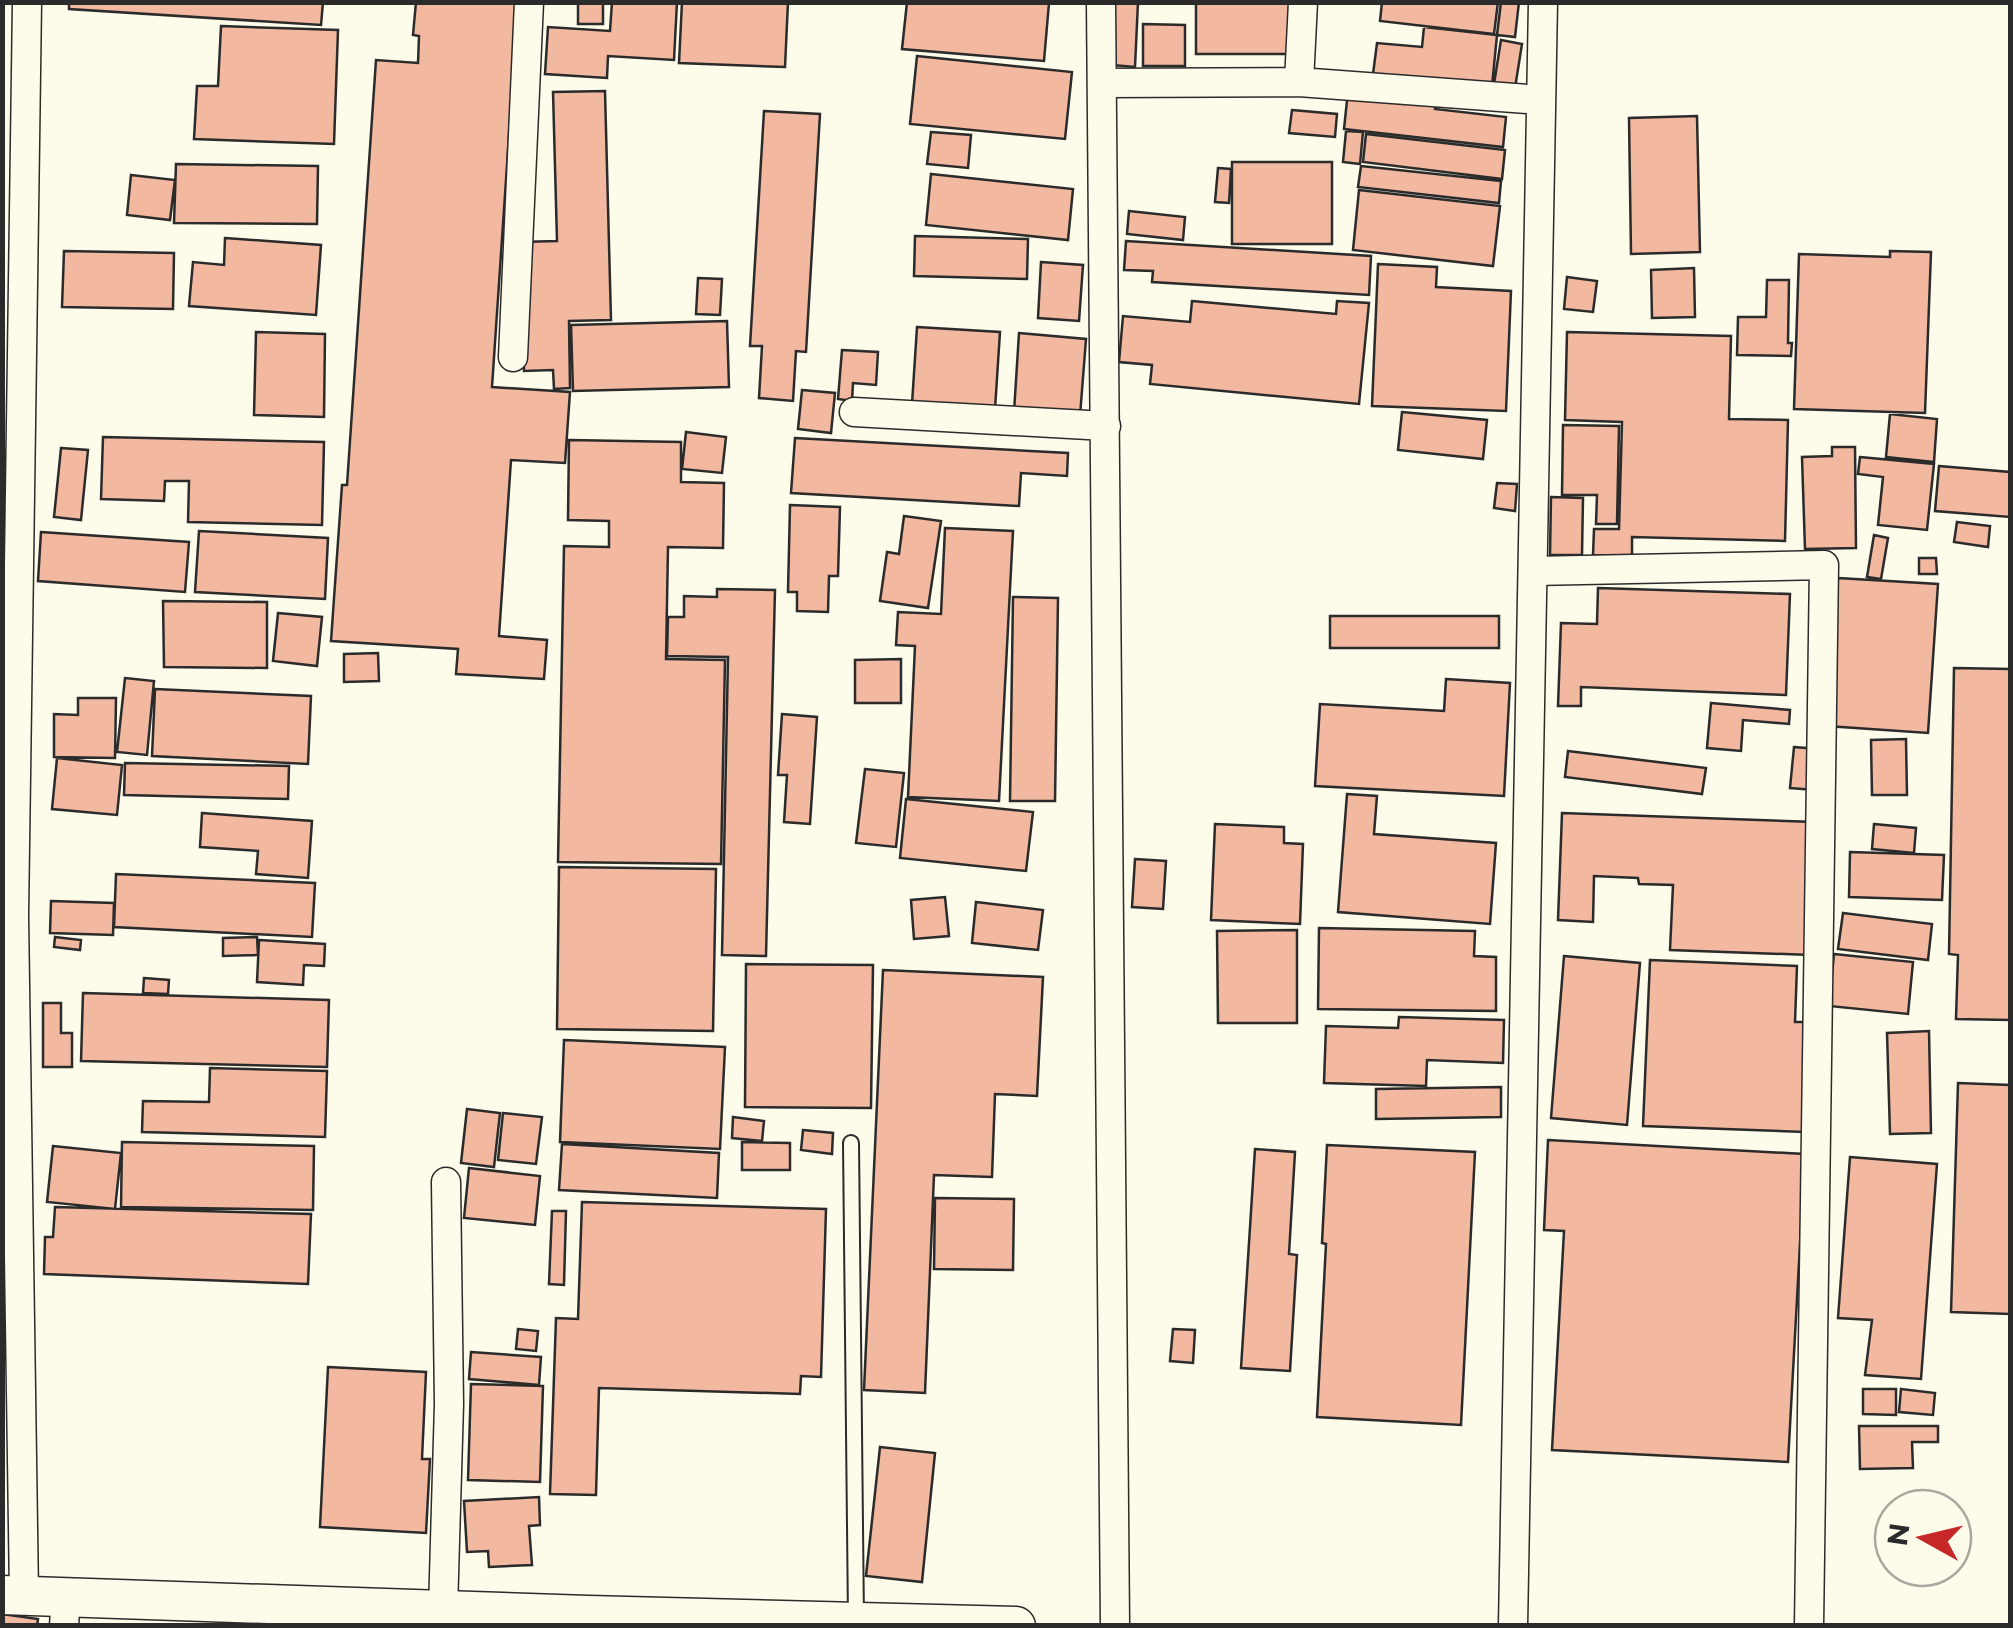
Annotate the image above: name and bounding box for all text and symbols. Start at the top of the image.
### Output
north arrow [1873,1488,1973,1588]
text: N [1880,1521,1917,1548]

